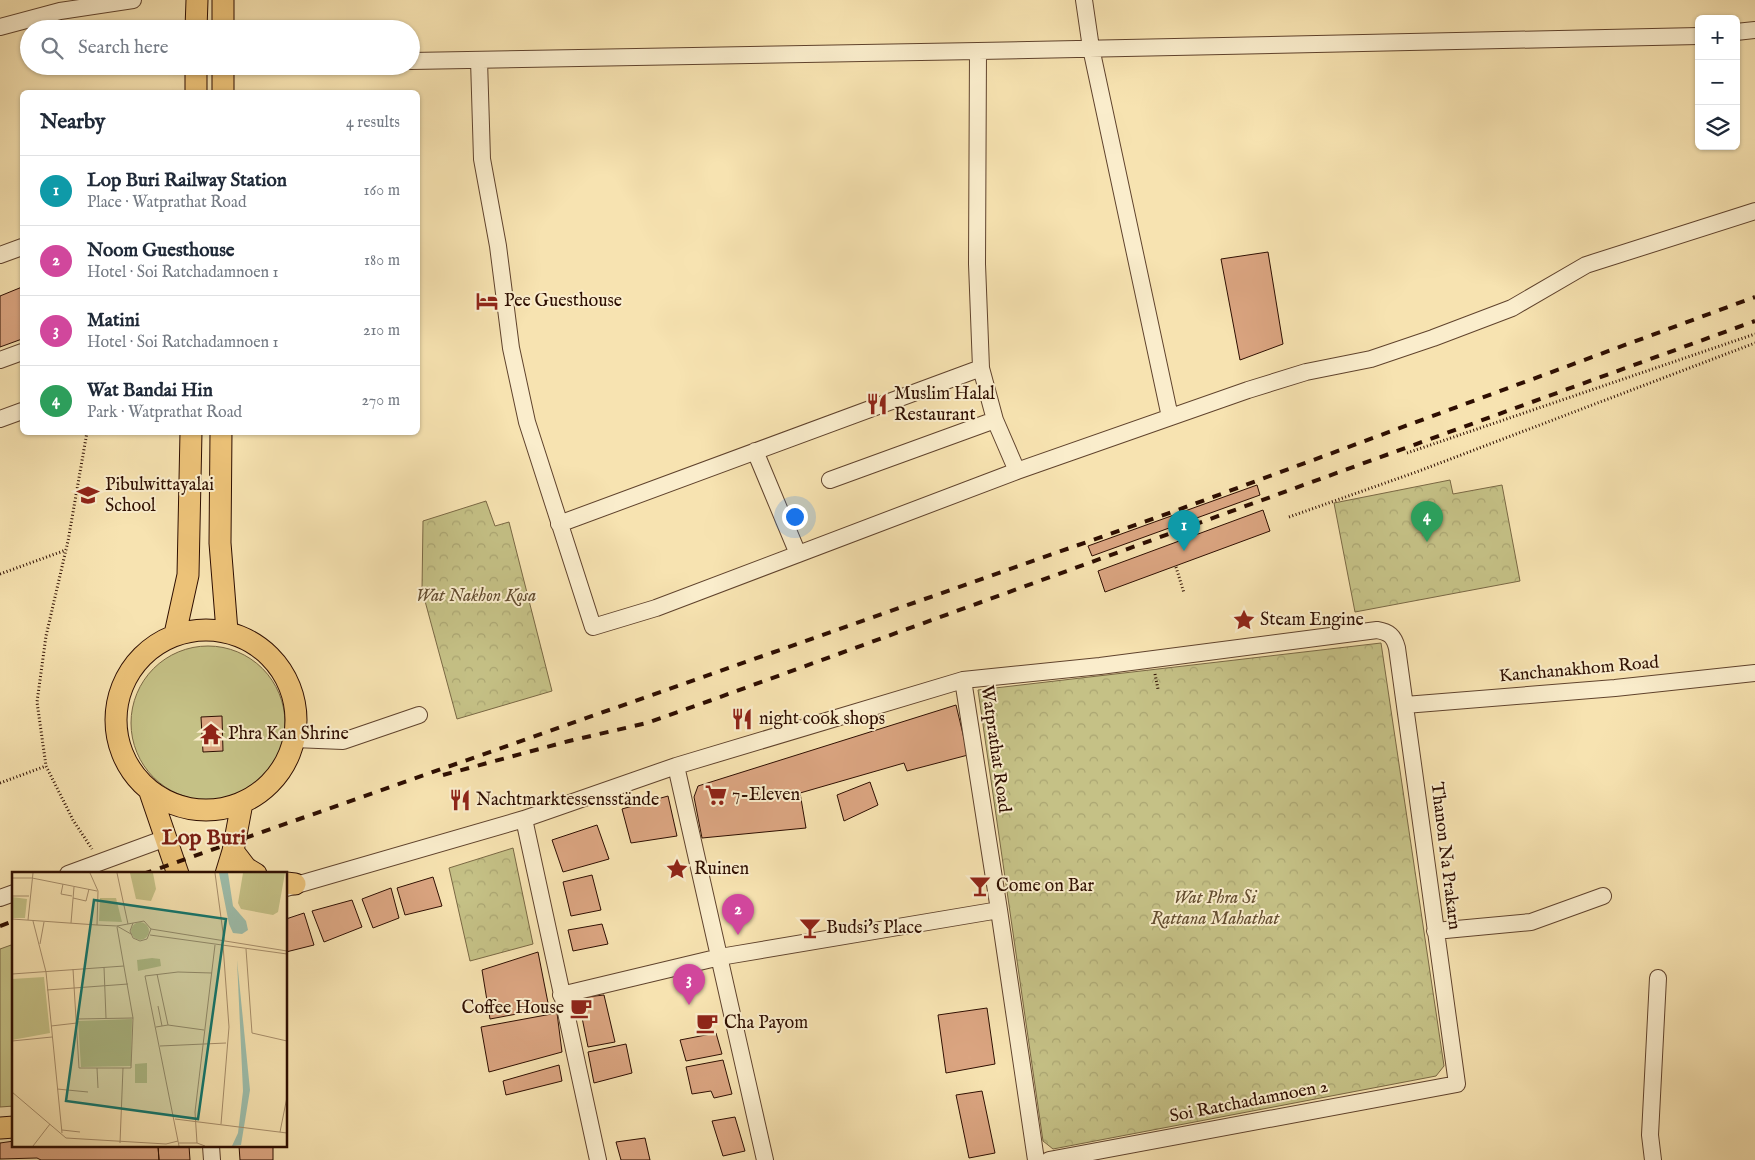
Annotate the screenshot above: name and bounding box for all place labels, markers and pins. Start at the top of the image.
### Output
hotel icon: Pee Guesthouse [474,288,500,314]
place label: Pee Guesthouse [504,290,622,313]
place label: Muslim Halal Restaurant [894,383,995,427]
restaurant icon: Muslim Halal Restaurant [864,391,890,417]
place label: Pibulwittayalai School [105,474,214,518]
school or university icon: Pibulwittayalai School [75,482,101,508]
pin: 4 [1411,501,1443,542]
pin: 1 [1168,510,1200,551]
place icon: Steam Engine [1231,607,1257,633]
place label: Steam Engine [1260,609,1364,632]
restaurant icon: night cook shops [729,706,755,732]
place label: night cook shops [759,708,885,731]
temple icon: Phra Kan Shrine [198,721,224,747]
place label: Phra Kan Shrine [228,723,349,746]
supermarket icon: 7-Eleven [703,782,729,808]
place label: 7-Eleven [732,784,801,807]
restaurant icon: Nachtmarktessensstände [447,787,473,813]
place label: Nachtmarktessensstände [476,789,659,812]
place icon: Ruinen [664,856,690,882]
place label: Ruinen [694,858,750,881]
bar icon: Come on Bar [967,873,993,899]
place label: Come on Bar [996,875,1094,898]
pin: 2 [722,894,754,935]
bar icon: Budsi's Place [797,915,823,941]
place label: Budsi's Place [826,917,922,940]
pin: 3 [673,964,705,1005]
cafe icon: Coffee House [568,995,594,1021]
place label: Coffee House [462,997,564,1020]
cafe icon: Cha Payom [694,1010,720,1036]
place label: Cha Payom [724,1012,808,1035]

